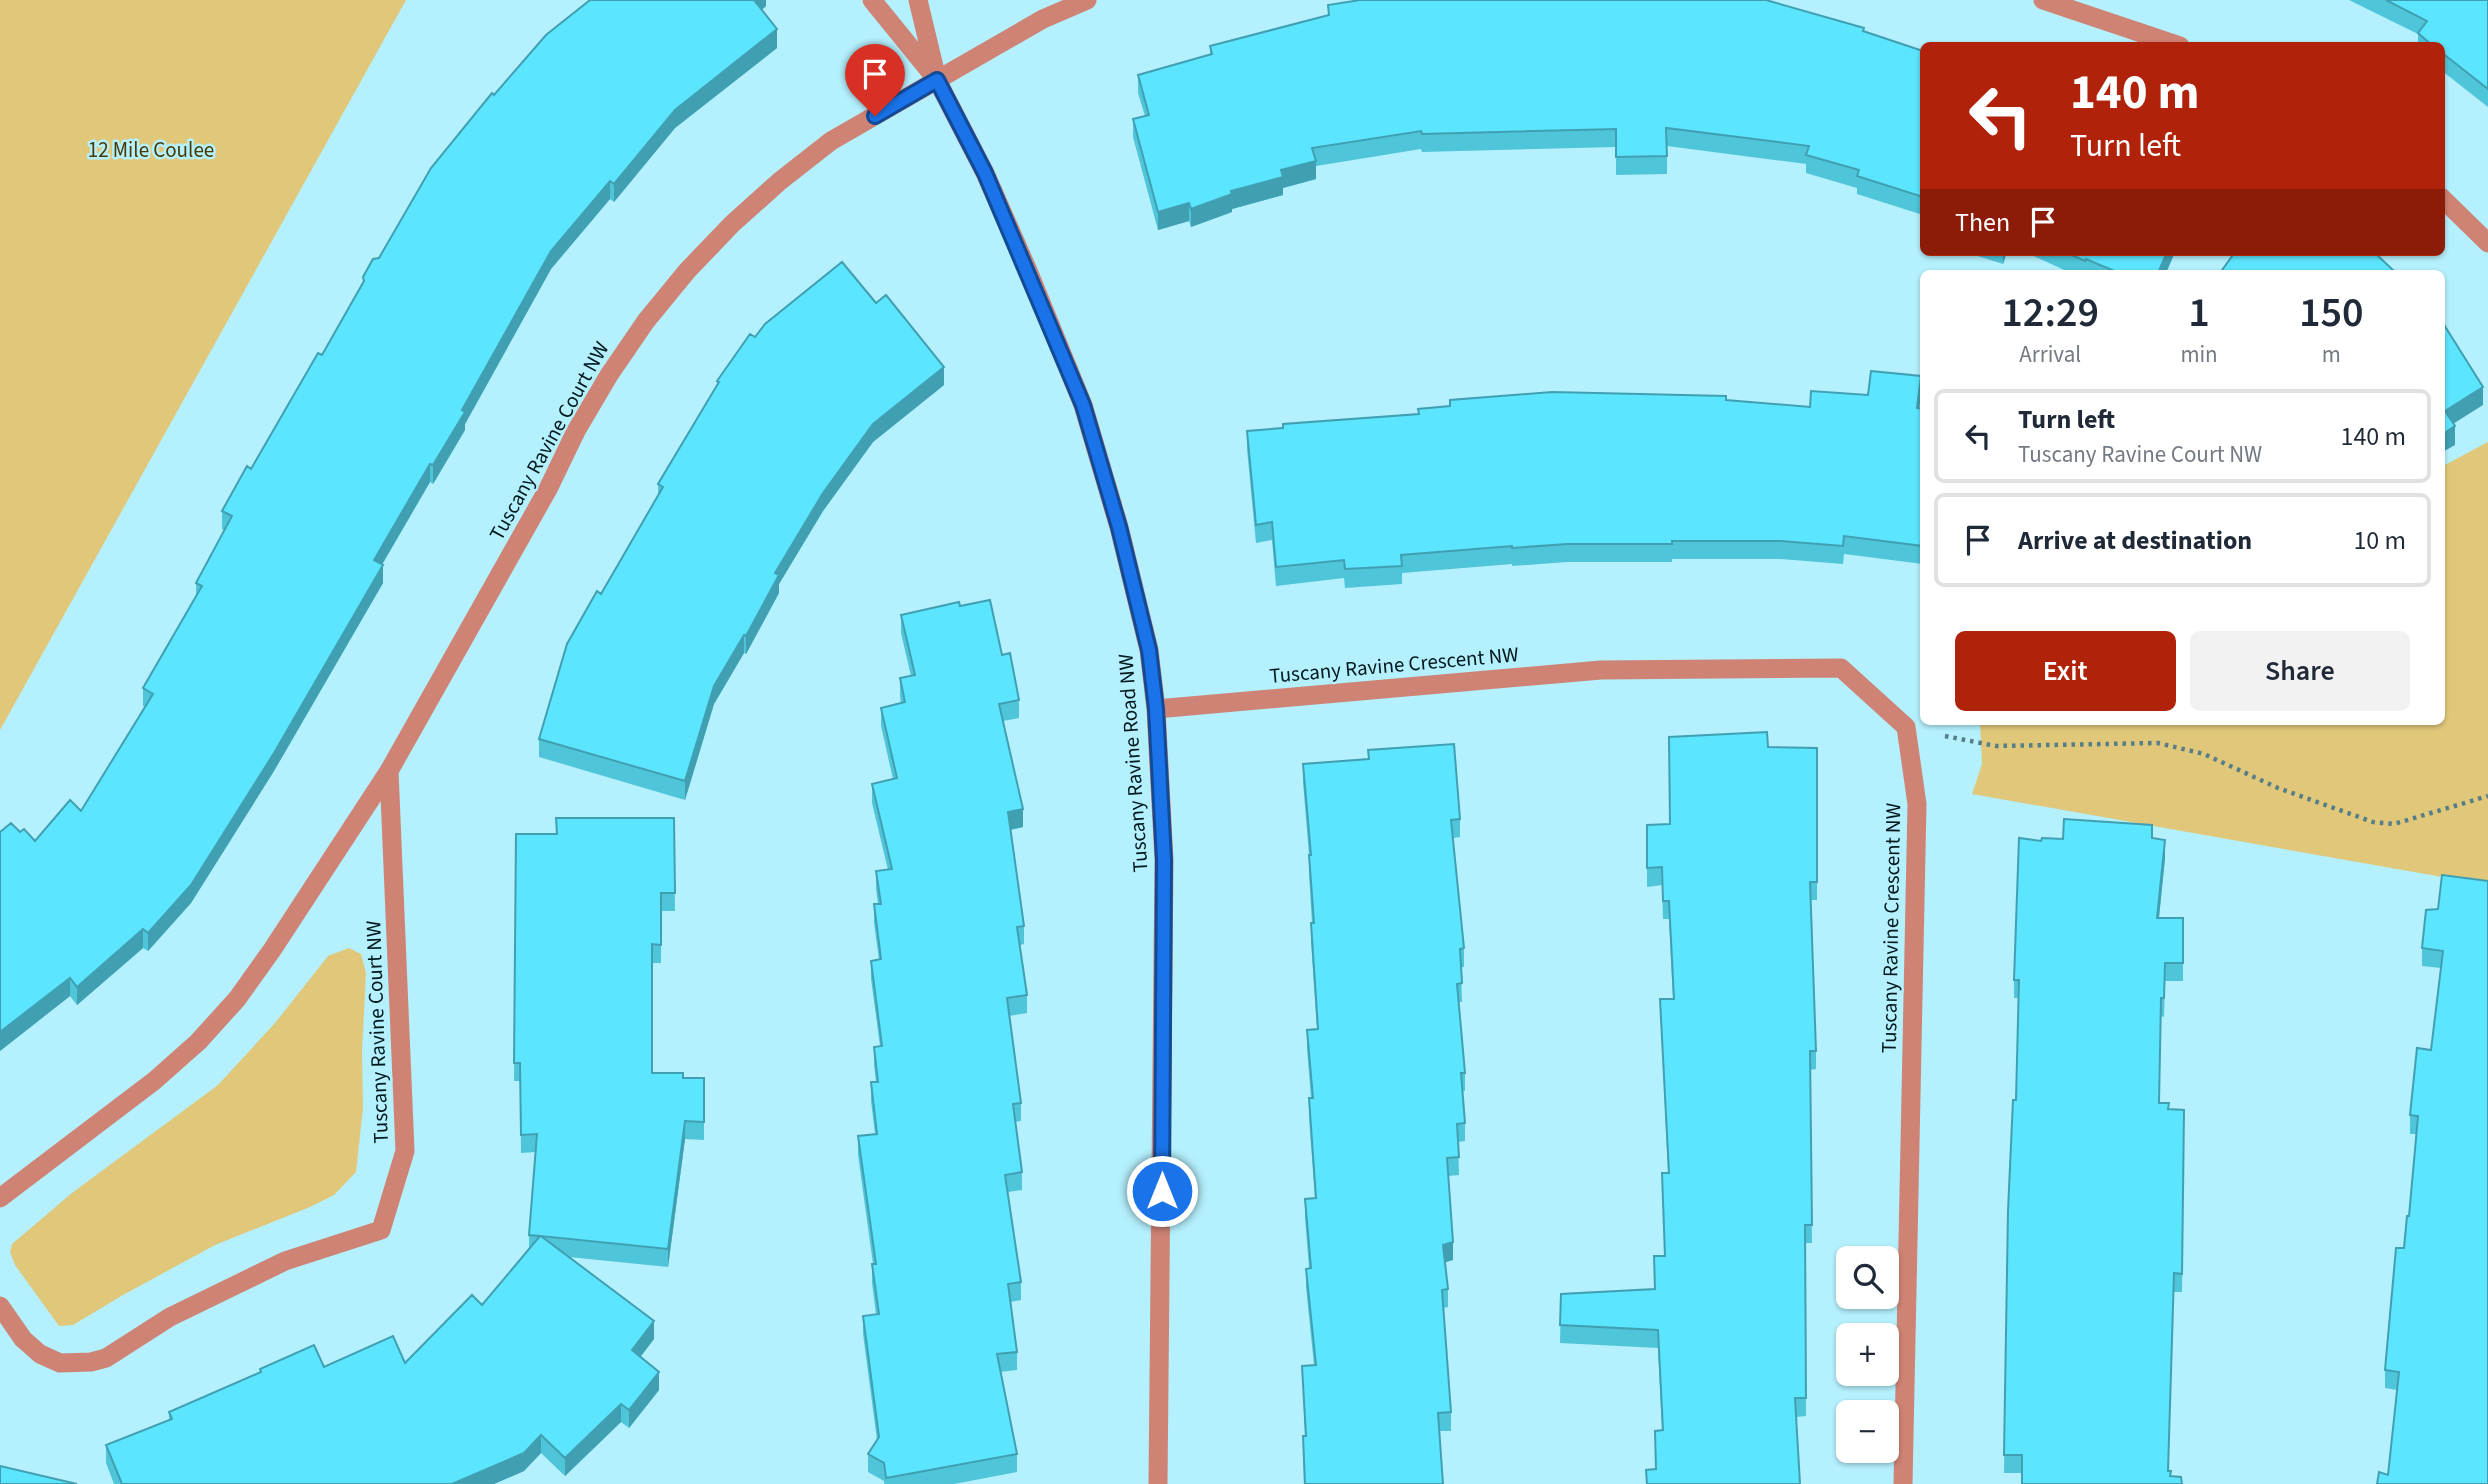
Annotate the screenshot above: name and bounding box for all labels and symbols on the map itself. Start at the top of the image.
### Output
pin [845,44,905,116]
park label: 12 Mile Coulee [88,135,214,165]
street label: Tuscany Ravine Court NW [482,336,616,546]
street label: Tuscany Ravine Crescent NW [1268,639,1520,691]
street label: Tuscany Ravine Road NW [1110,652,1156,873]
street label: Tuscany Ravine Crescent NW [1874,802,1908,1053]
street label: Tuscany Ravine Court NW [358,920,396,1144]
position arrow [1125,1154,1199,1228]

